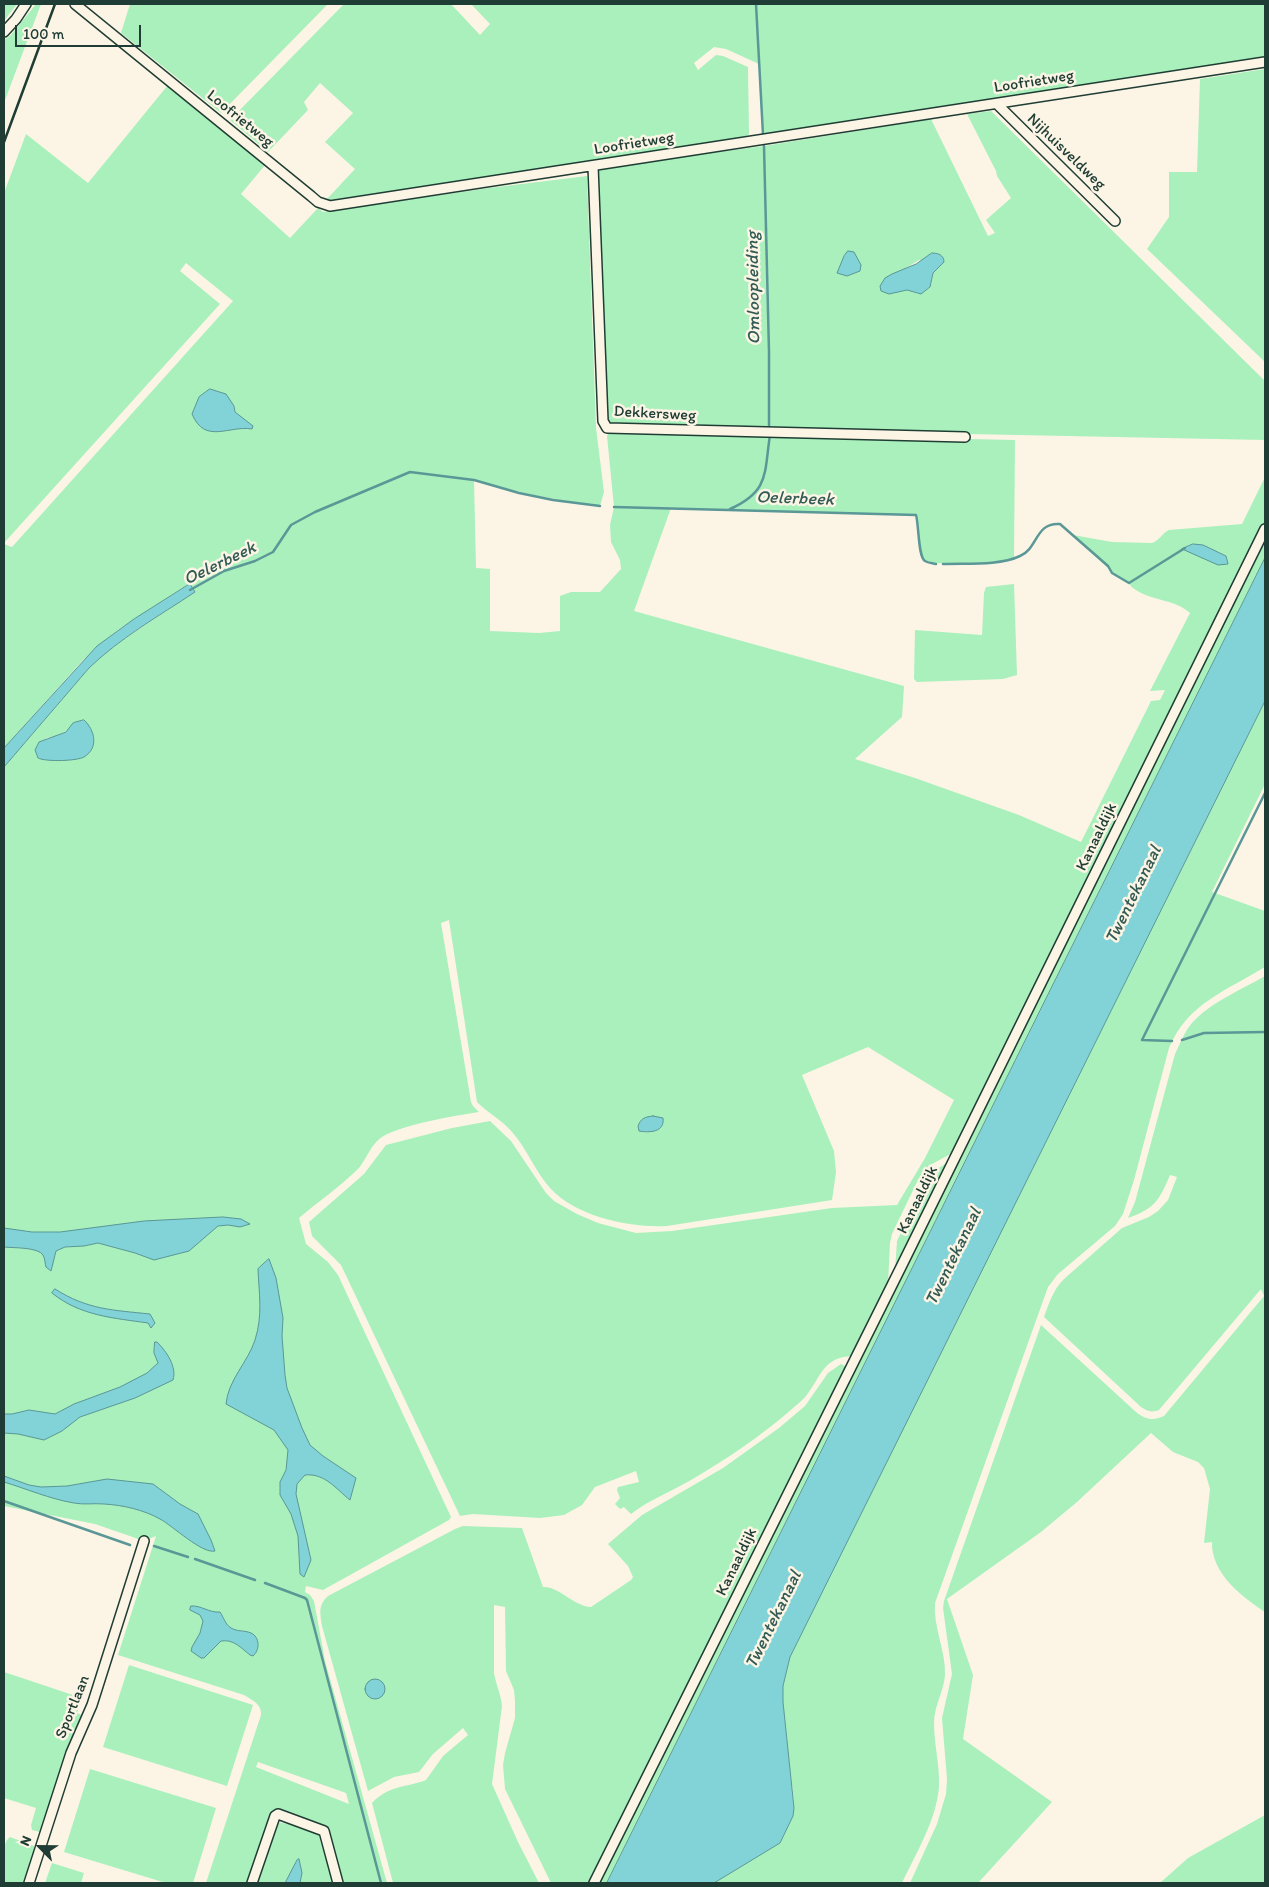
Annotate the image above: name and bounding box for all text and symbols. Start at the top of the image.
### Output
scale bar [18,15,144,47]
text: 100 m [23,25,64,43]
street label: Loofrietweg [993,66,1075,98]
street label: Loofrietweg [203,86,277,152]
street label: Nijhuisveldweg [1023,110,1109,194]
street label: Loofrietweg [593,128,675,160]
water label: Omloopleiding [742,231,766,345]
street label: Dekkersweg [613,402,697,426]
water label: Oelerbeek [756,487,834,511]
water label: Oelerbeek [180,537,260,591]
street label: Kanaaldijk [1072,800,1122,874]
water label: Twentekanaal [1101,843,1167,947]
street label: Kanaaldijk [893,1163,943,1237]
water label: Twentekanaal [921,1205,987,1309]
street label: Kanaaldijk [712,1525,762,1599]
water label: Twentekanaal [741,1568,807,1672]
street label: Sportlaan [52,1672,94,1742]
north arrow [15,1822,65,1872]
text: N [16,1833,35,1849]

